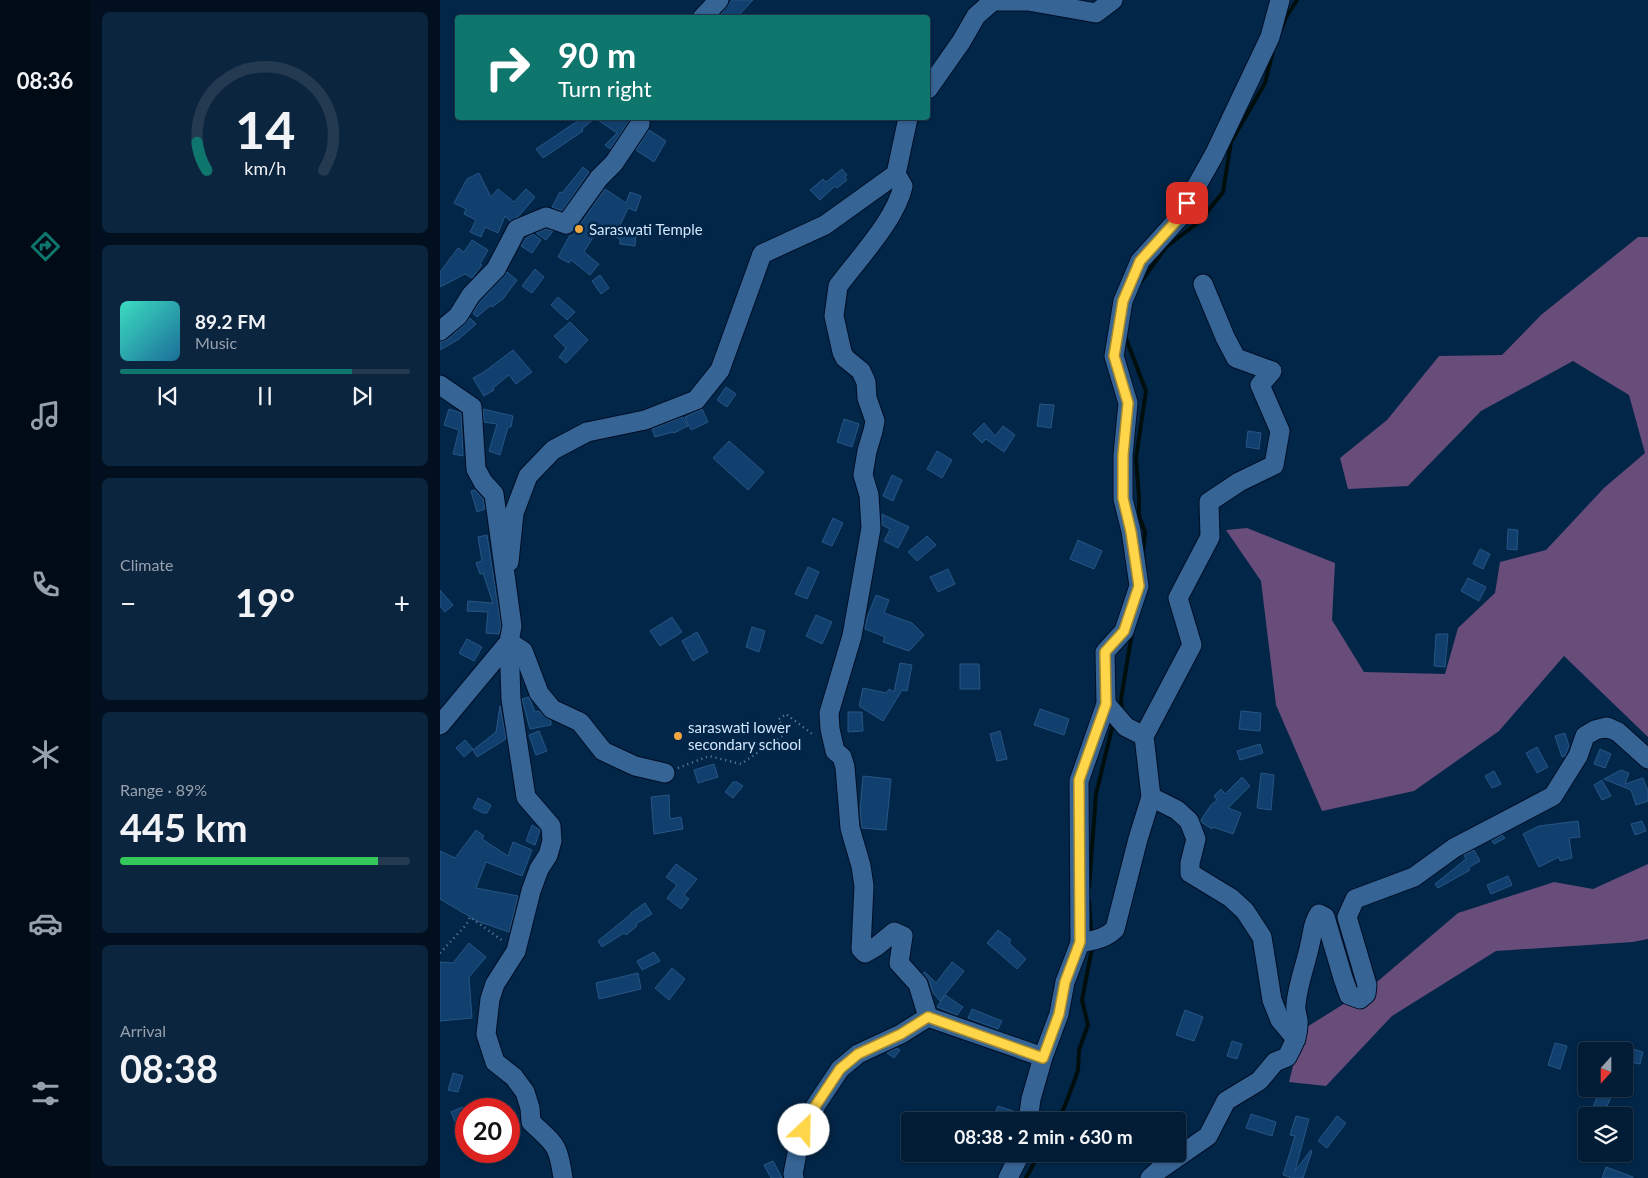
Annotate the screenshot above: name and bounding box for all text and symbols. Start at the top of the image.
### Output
text: 90 m [558,33,636,75]
icon: right [475,35,540,100]
text: 08:36 [17,67,73,94]
text: Turn right [558,75,652,102]
text: 14 [235,98,295,160]
text: km/h [244,157,286,179]
pin [1166,182,1208,224]
icon: arrive [1173,189,1201,217]
place label: Saraswati Temple [589,220,703,238]
marker: Saraswati Temple [573,223,585,235]
icon: directions [28,229,63,264]
text: 89.2 FM [195,310,266,333]
text: Music [195,333,237,352]
icon: previous [154,382,182,410]
icon: pause [251,382,279,410]
icon: next [348,382,376,410]
icon: music [28,398,63,433]
text: Climate [120,555,173,574]
icon: phone [28,567,63,602]
text: 19° [235,579,295,625]
text: − [120,586,136,620]
text: + [394,586,410,620]
place label: saraswati lower secondary school [688,718,801,753]
marker: saraswati lower secondary school [672,730,684,742]
icon: climate [28,737,63,772]
text: Range · 89% [120,780,207,799]
text: 445 km [120,804,248,850]
icon: car [28,906,63,941]
text: Arrival [120,1021,166,1040]
north arrow [1578,1042,1632,1098]
map controls [1578,1042,1633,1162]
text: 08:38 [120,1045,218,1091]
icon: filters [28,1076,63,1111]
speed limit sign: 20 [455,1098,520,1163]
position arrow [777,1103,829,1155]
button: layers [1578,1107,1633,1162]
text: 08:38 · 2 min · 630 m [954,1125,1133,1148]

